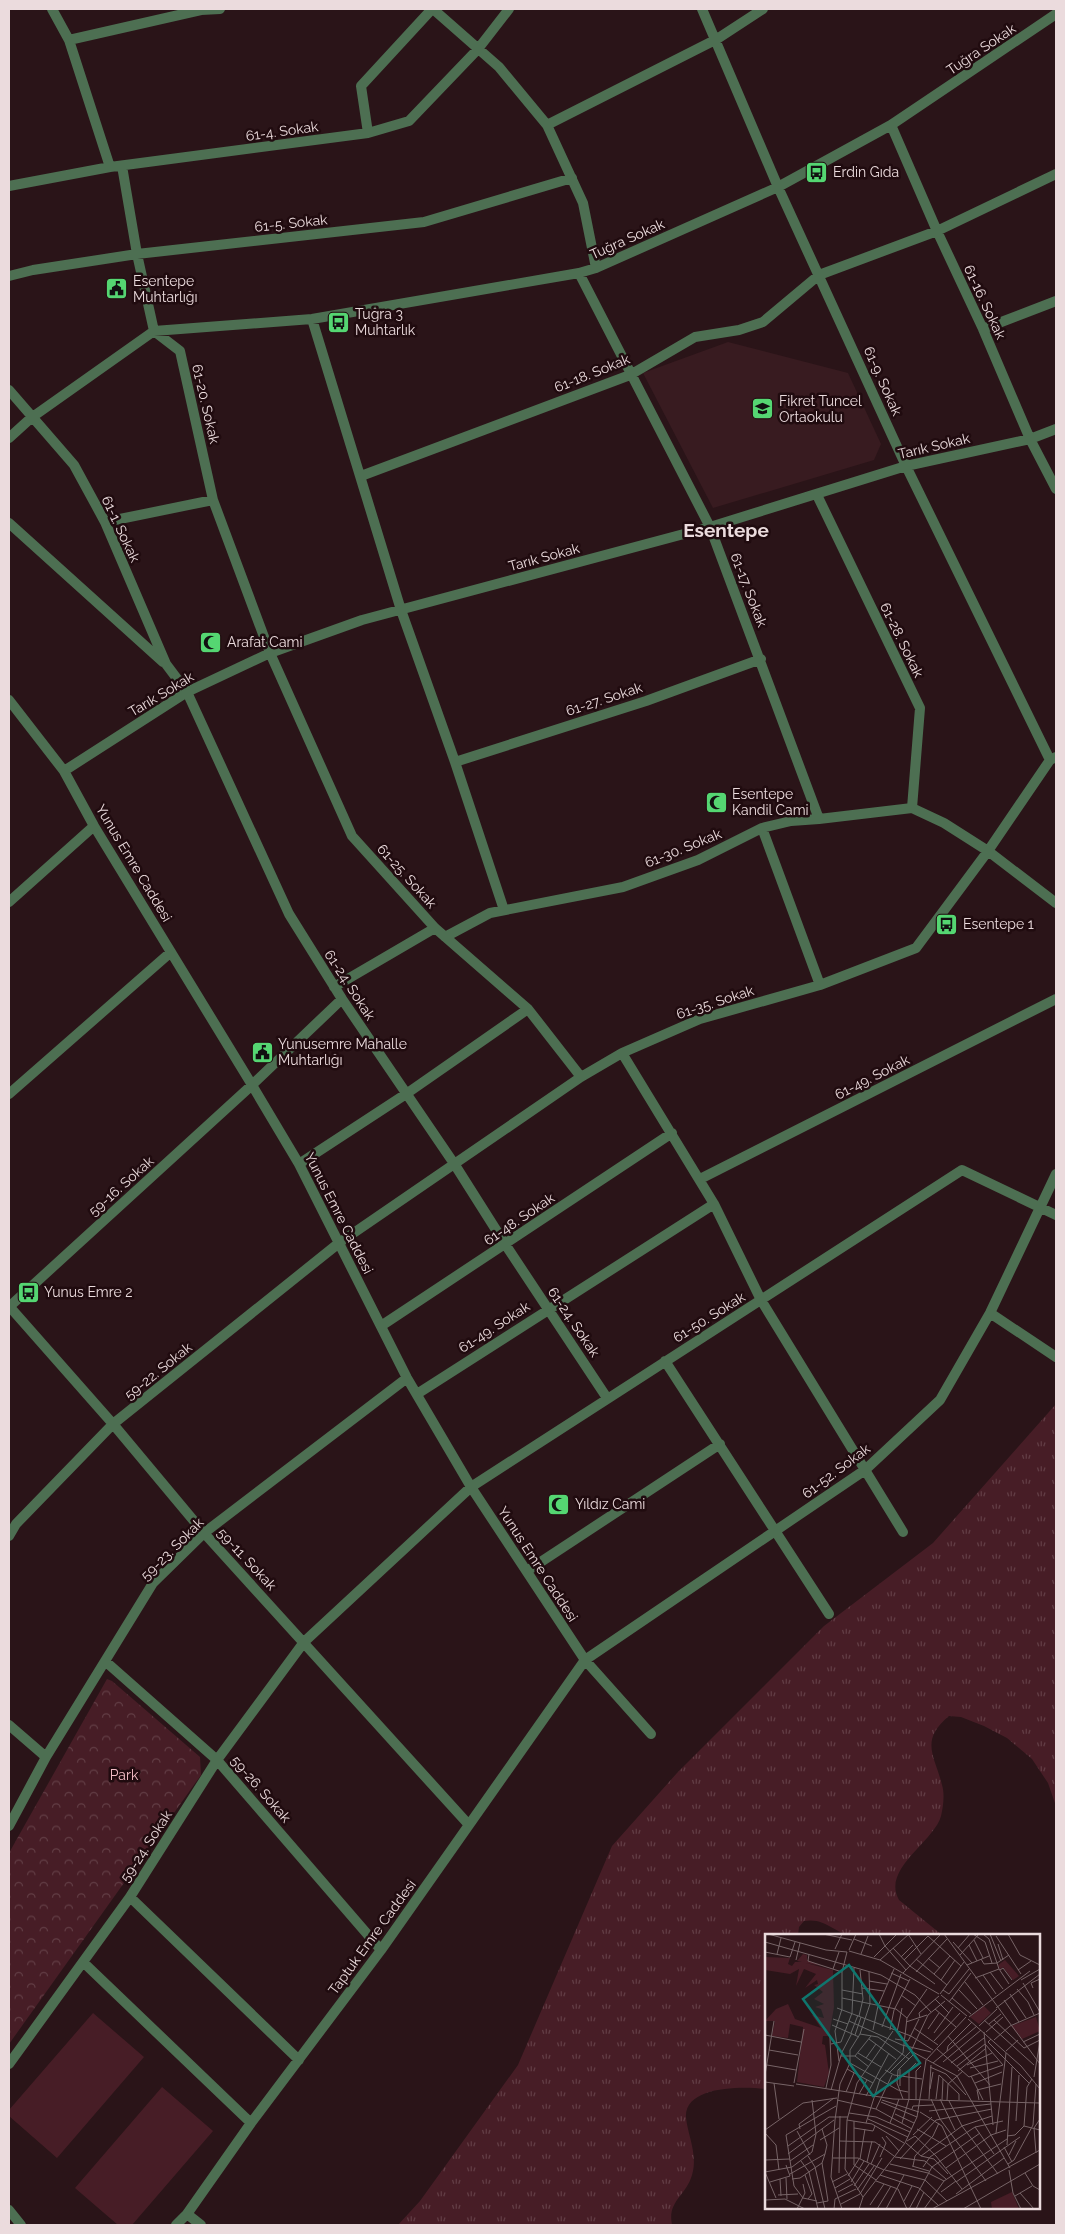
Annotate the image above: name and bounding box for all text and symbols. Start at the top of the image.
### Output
street label: Tuğra Sokak [943,20,1019,78]
street label: 61-4. Sokak [245,118,320,144]
bus stop icon: Erdin Gıda [805,160,829,184]
place label: Erdin Gıda [833,164,899,180]
street label: 61-5. Sokak [254,211,329,235]
street label: Tuğra Sokak [587,215,667,263]
street label: 61-16. Sokak [961,262,1009,342]
place label: Esentepe Muhtarlığı [133,273,197,305]
public building icon: Esentepe Muhtarlığı [105,277,129,301]
place label: Tuğra 3 Muhtarlık [355,306,416,338]
bus stop icon: Tuğra 3 Muhtarlık [327,310,351,334]
street label: 61-9. Sokak [861,344,906,419]
street label: 61-18. Sokak [552,350,633,395]
street label: 61-20. Sokak [189,362,223,446]
place label: Fikret Tuncel Ortaokulu [779,393,862,425]
school or university icon: Fikret Tuncel Ortaokulu [751,397,775,421]
street label: Tarık Sokak [897,430,972,462]
street label: 61-1. Sokak [99,493,144,565]
district label: Esentepe [683,519,769,541]
street label: Tarık Sokak [507,540,582,574]
street label: 61-17. Sokak [728,551,771,630]
street label: 61-28. Sokak [877,600,927,681]
mosque icon: Arafat Cami [199,630,223,654]
place label: Arafat Cami [227,634,303,650]
street label: Tarık Sokak [126,668,197,720]
street label: 61-27. Sokak [564,679,645,719]
place label: Esentepe Kandil Cami [732,786,809,818]
mosque icon: Esentepe Kandil Cami [704,790,728,814]
street label: Yunus Emre Caddesi [93,802,175,924]
street label: 61-30. Sokak [642,825,724,871]
street label: 61-25. Sokak [374,841,440,912]
bus stop icon: Esentepe 1 [935,912,959,936]
place label: Esentepe 1 [963,916,1034,932]
street label: 61-24. Sokak [321,947,379,1024]
street label: 61-35. Sokak [674,982,756,1022]
place label: Yunusemre Mahalle Muhtarlığı [278,1036,407,1068]
public building icon: Yunusemre Mahalle Muhtarlığı [250,1040,274,1064]
street label: 61-49. Sokak [832,1051,912,1103]
street label: Yunus Emre Caddesi [301,1150,377,1276]
street label: 59-16. Sokak [85,1152,157,1219]
street label: 61-48. Sokak [481,1189,558,1248]
bus stop icon: Yunus Emre 2 [16,1280,40,1304]
place label: Yunus Emre 2 [44,1284,132,1300]
street label: 61-24. Sokak [545,1284,603,1360]
street label: 61-50. Sokak [670,1288,748,1345]
street label: 61-49. Sokak [455,1298,533,1356]
street label: 59-22. Sokak [121,1339,195,1403]
street label: 61-52. Sokak [799,1440,873,1502]
mosque icon: Yıldız Cami [547,1492,571,1516]
place label: Yıldız Cami [575,1496,645,1512]
street label: Yunus Emre Caddesi [495,1504,581,1624]
street label: 59-23. Sokak [137,1514,207,1584]
street label: 59-11. Sokak [214,1525,280,1594]
street label: 59-26. Sokak [228,1752,295,1826]
park label: Park [110,1767,139,1783]
street label: 59-24. Sokak [117,1807,175,1885]
street label: Taptuk Emre Caddesi [325,1877,419,1997]
inset map [765,1934,1040,2209]

